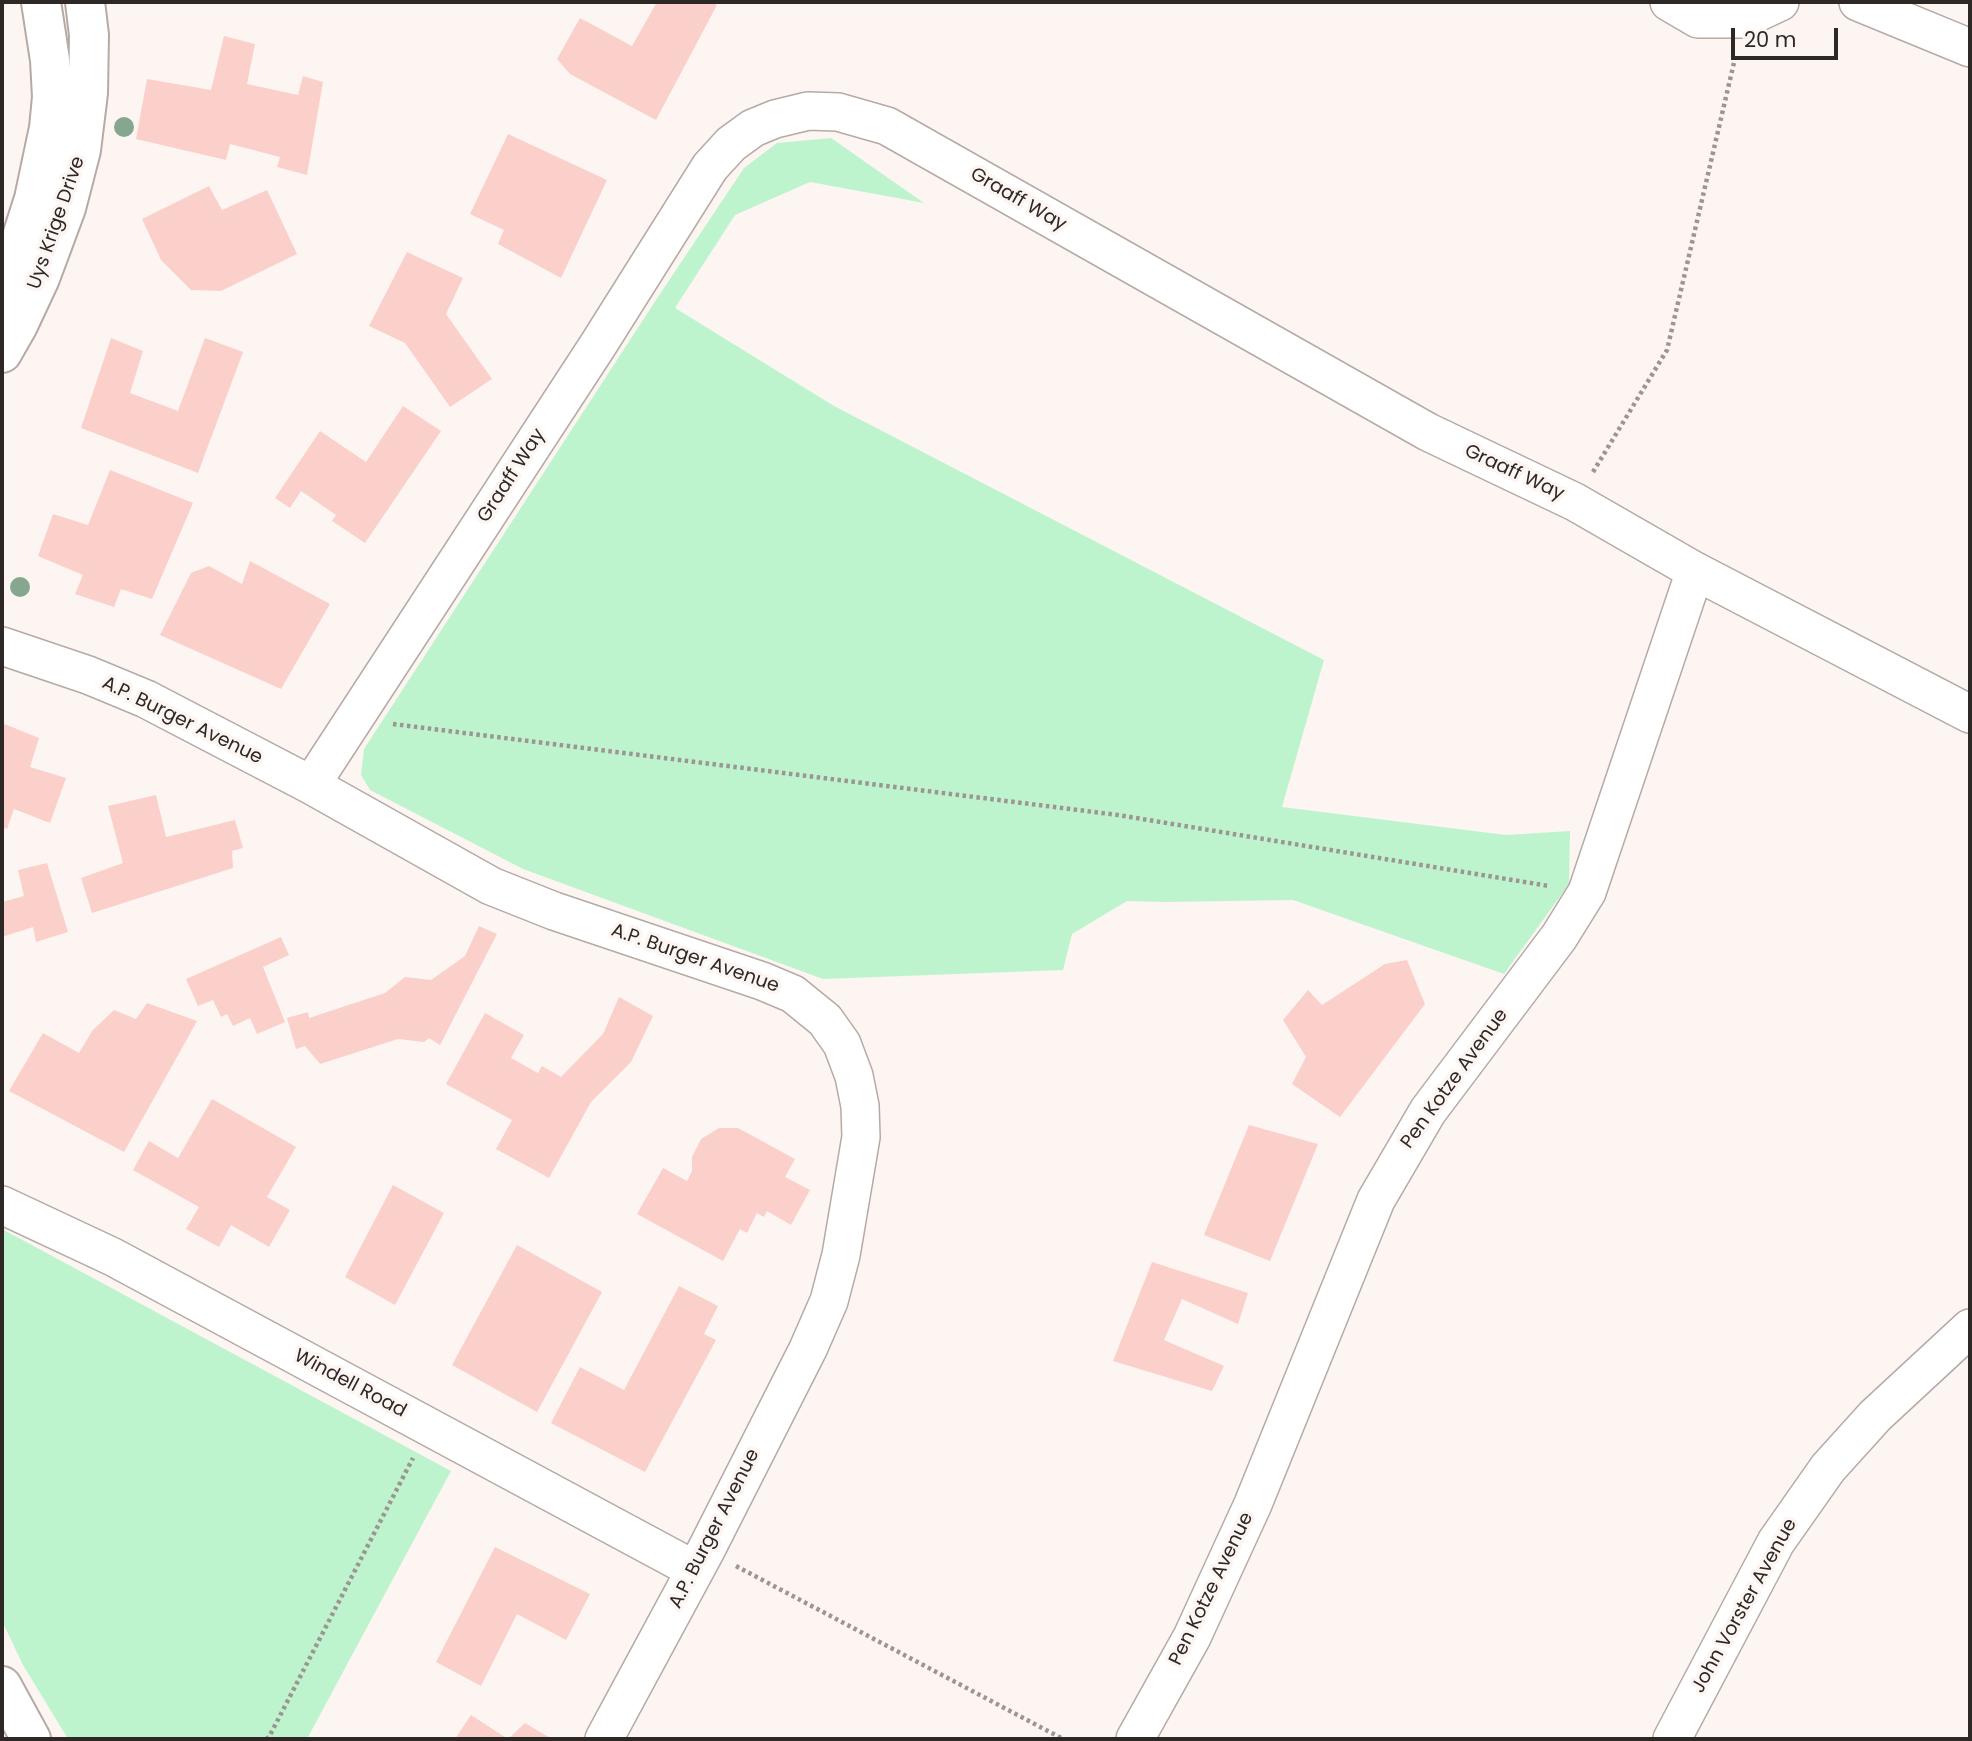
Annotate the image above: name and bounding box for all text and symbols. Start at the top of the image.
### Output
scale bar [1734,14,1841,58]
text: 20 m [1744,25,1797,54]
street label: Uys Krige Drive [24,154,90,292]
street label: Graaff Way [966,163,1070,237]
street label: Graaff Way [473,425,551,527]
street label: Graaff Way [1461,440,1567,506]
street label: A.P. Burger Avenue [98,672,266,770]
street label: A.P. Burger Avenue [608,920,782,998]
street label: Pen Kotze Avenue [1397,1005,1513,1153]
street label: Windell Road [290,1345,410,1423]
street label: A.P. Burger Avenue [665,1445,765,1613]
street label: Pen Kotze Avenue [1165,1509,1259,1669]
street label: John Vorster Avenue [1688,1515,1802,1697]

